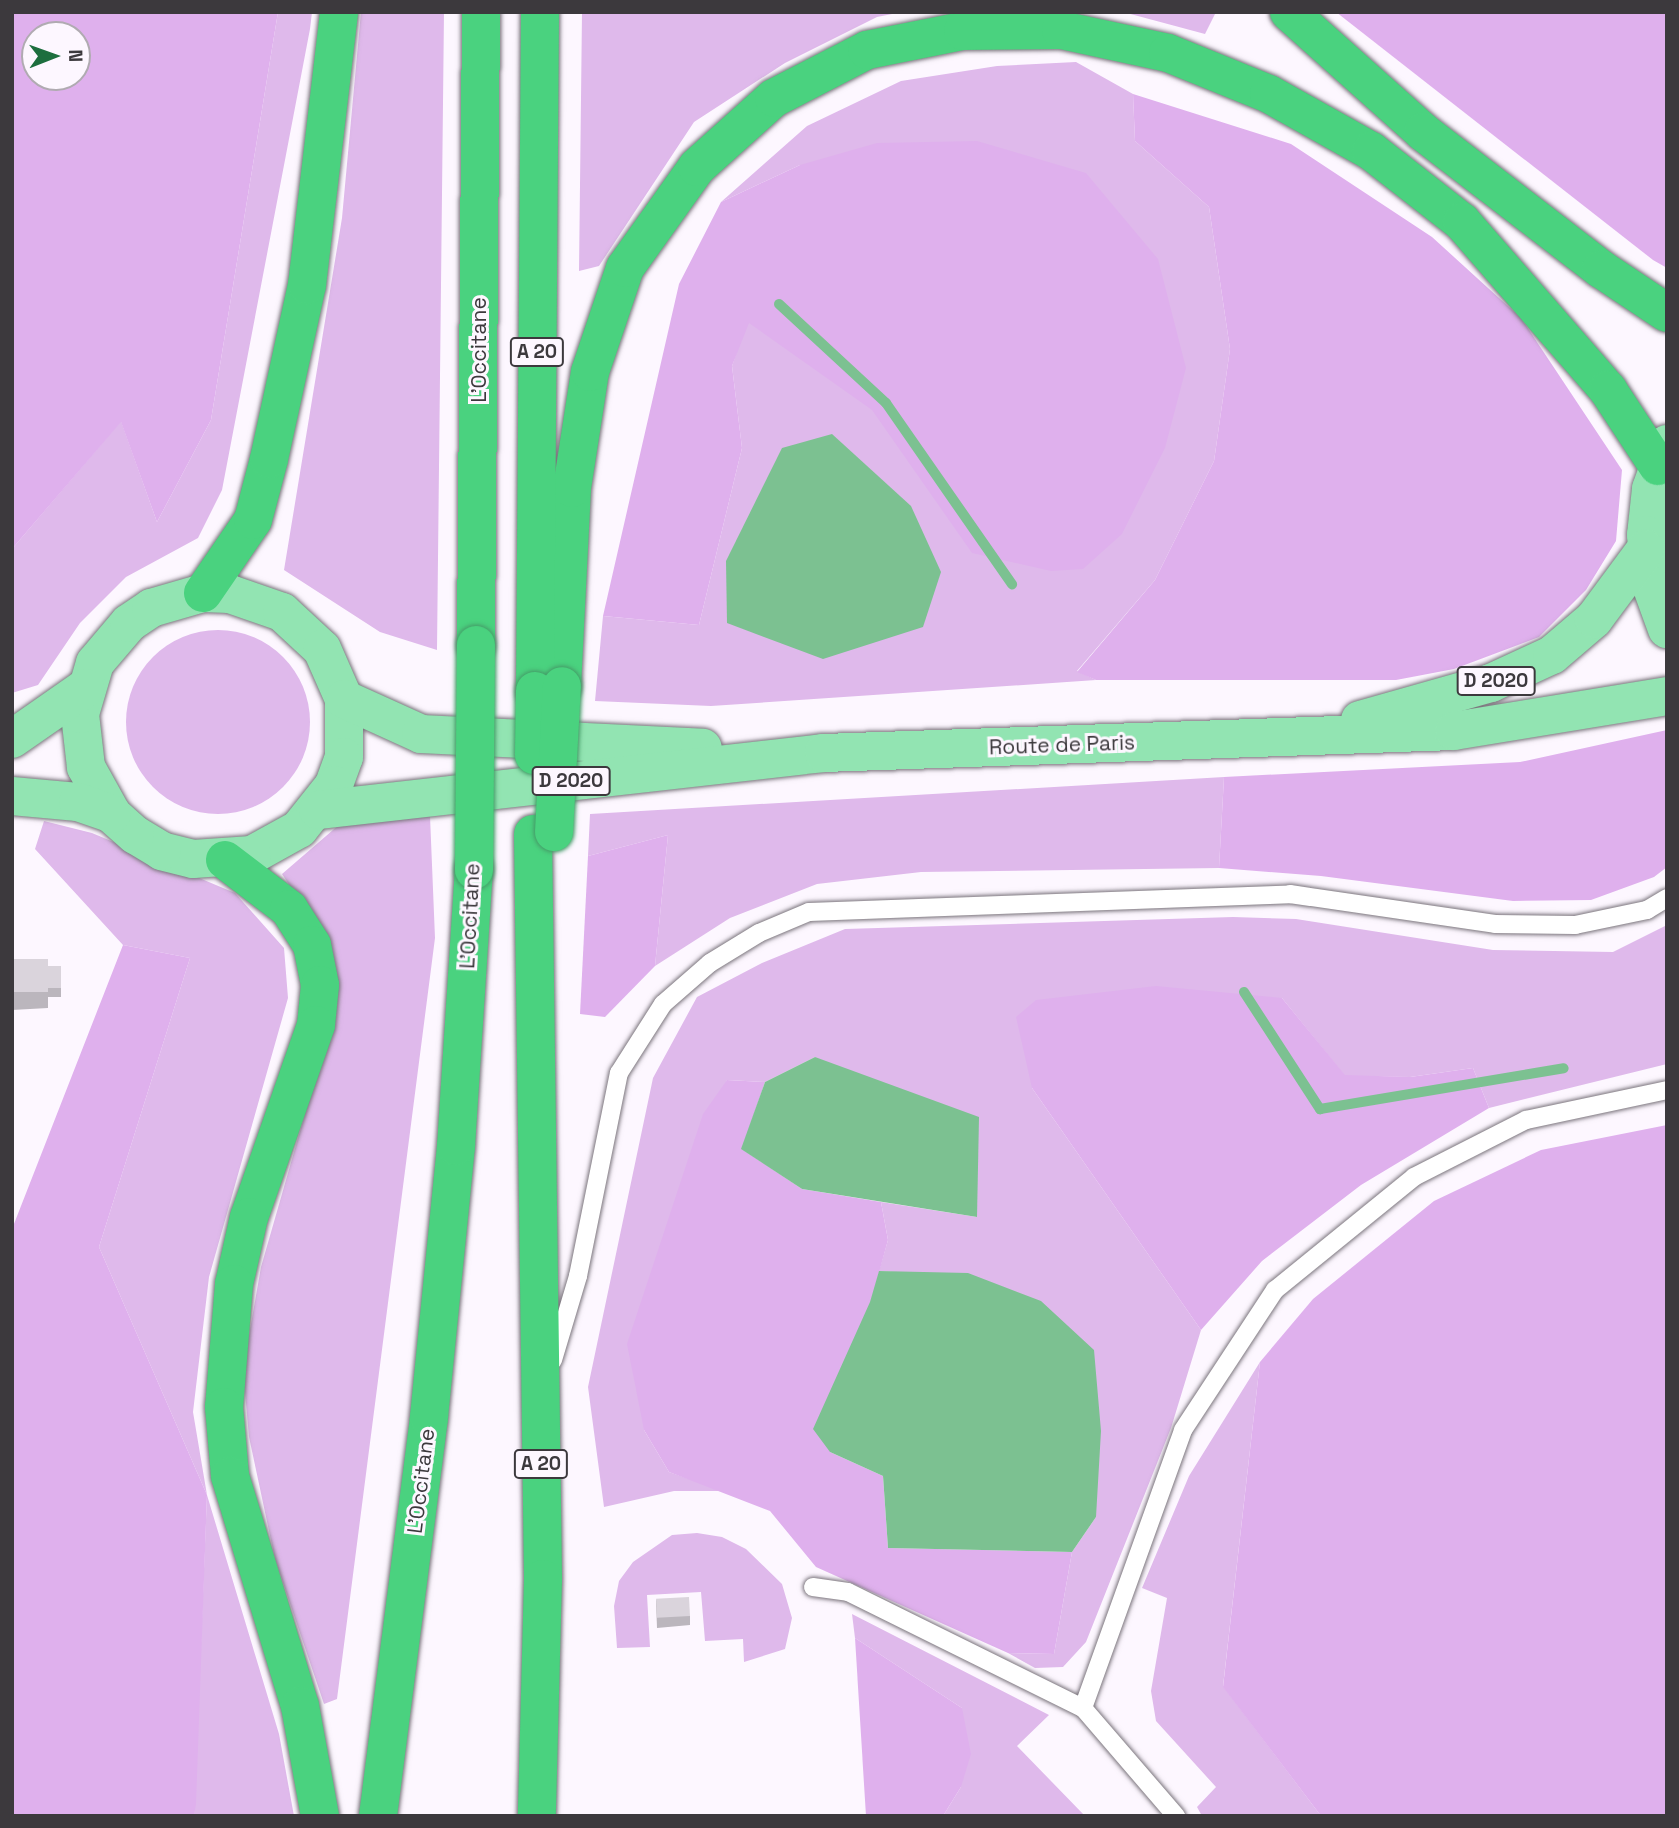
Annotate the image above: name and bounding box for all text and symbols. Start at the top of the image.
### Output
north arrow [21,21,91,91]
text: N [63,49,88,62]
street label: L'Occitane [466,297,492,403]
road number: A 20 [509,336,565,368]
road number: D 2020 [1456,666,1536,696]
street label: Route de Paris [989,730,1135,760]
road number: D 2020 [531,766,611,796]
street label: L'Occitane [455,863,485,969]
street label: L'Occitane [402,1427,440,1535]
road number: A 20 [513,1448,569,1480]

